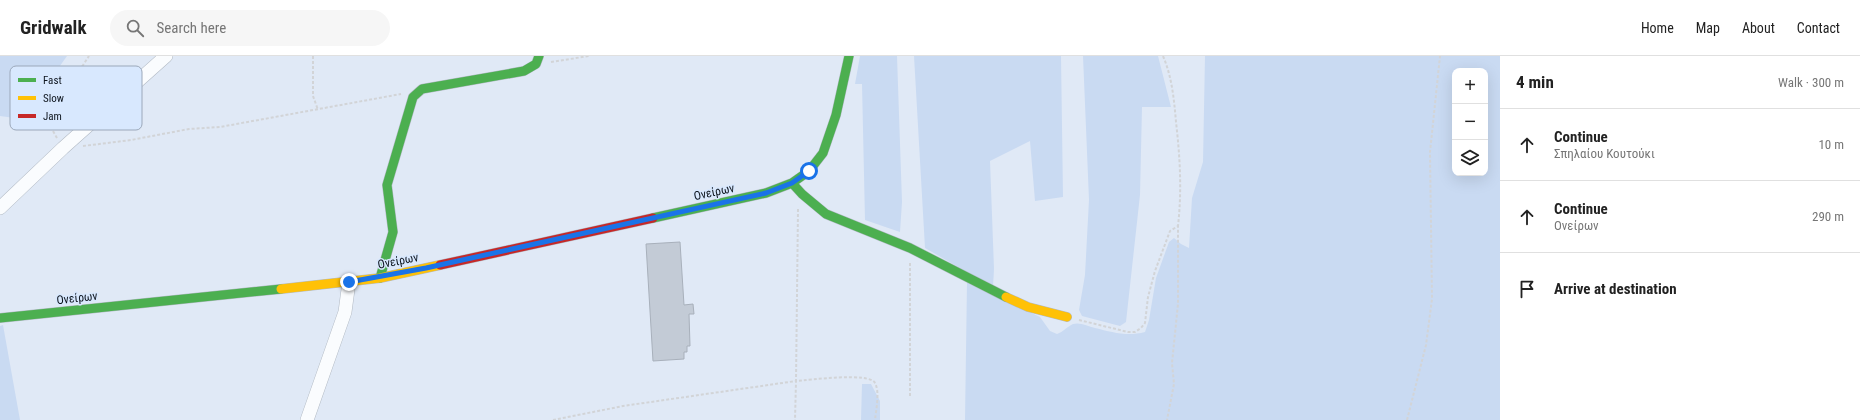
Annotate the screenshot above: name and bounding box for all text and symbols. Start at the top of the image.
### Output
search box [110,10,390,46]
text: Gridwalk [20,16,86,39]
icon: search [124,17,146,39]
text: Search here [156,19,226,37]
text: Home [1641,20,1674,36]
text: Map [1696,20,1720,36]
text: About [1742,20,1775,36]
text: Contact [1797,20,1840,36]
legend [10,66,142,130]
map controls [1452,68,1488,176]
button: + [1452,68,1488,104]
text: 4 min [1516,72,1554,92]
text: Fast [43,74,62,87]
text: Walk · 300 m [1778,75,1844,90]
text: Slow [43,92,64,105]
button: − [1452,104,1488,140]
text: Jam [43,110,62,123]
text: Continue [1554,128,1608,146]
icon: ahead [1516,134,1538,156]
text: 10 m [1818,137,1844,152]
button: layers [1452,140,1488,176]
text: Σπηλαίου Κουτούκι [1554,146,1655,161]
route start [800,162,818,180]
street label: Ονείρων [692,181,736,203]
text: Continue [1554,200,1608,218]
icon: ahead [1516,206,1538,228]
text: 290 m [1812,209,1844,224]
text: Ονείρων [1554,218,1599,233]
street label: Ονείρων [376,250,420,272]
route end [340,273,358,291]
icon: arrive [1516,278,1538,300]
text: Arrive at destination [1554,280,1677,298]
street label: Ονείρων [56,289,98,307]

